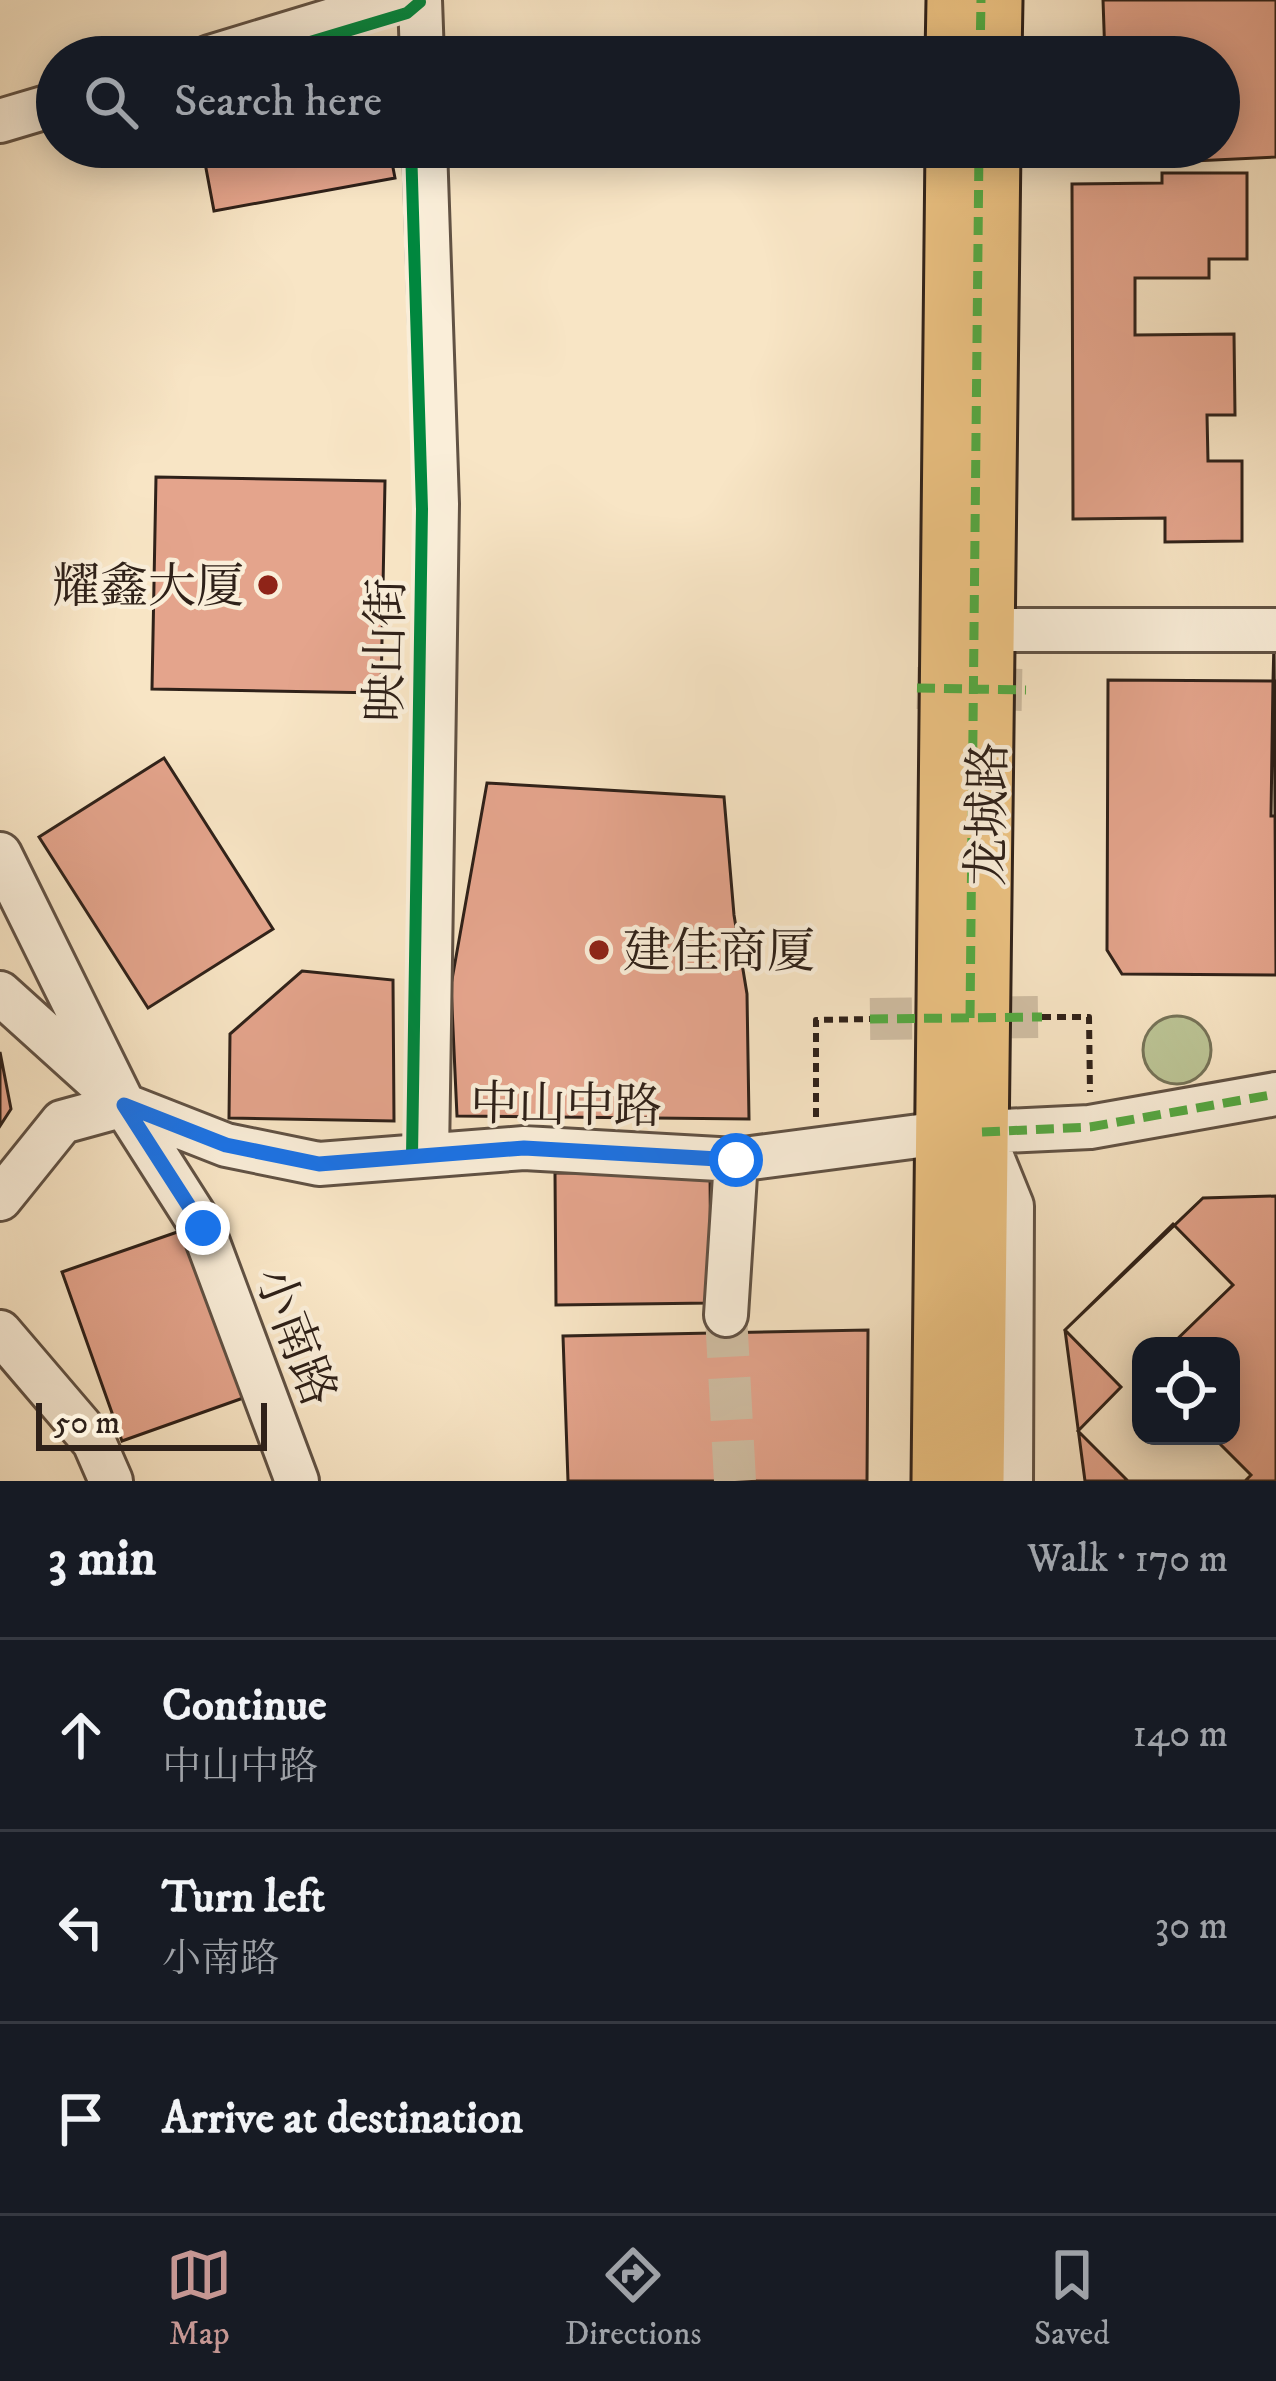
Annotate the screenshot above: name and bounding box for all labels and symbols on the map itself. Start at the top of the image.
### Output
place label: 耀鑫大厦 [52,558,244,618]
marker: 耀鑫大厦 [255,572,281,598]
street label: 映山街 [356,578,418,723]
street label: 龙城路 [958,742,1020,887]
place label: 建佳商厦 [623,923,815,983]
marker: 建佳商厦 [586,937,612,963]
street label: 中山中路 [469,1075,662,1139]
route start [709,1133,763,1187]
route end [176,1201,230,1255]
street label: 小南路 [240,1259,348,1415]
scale bar [36,1397,267,1450]

